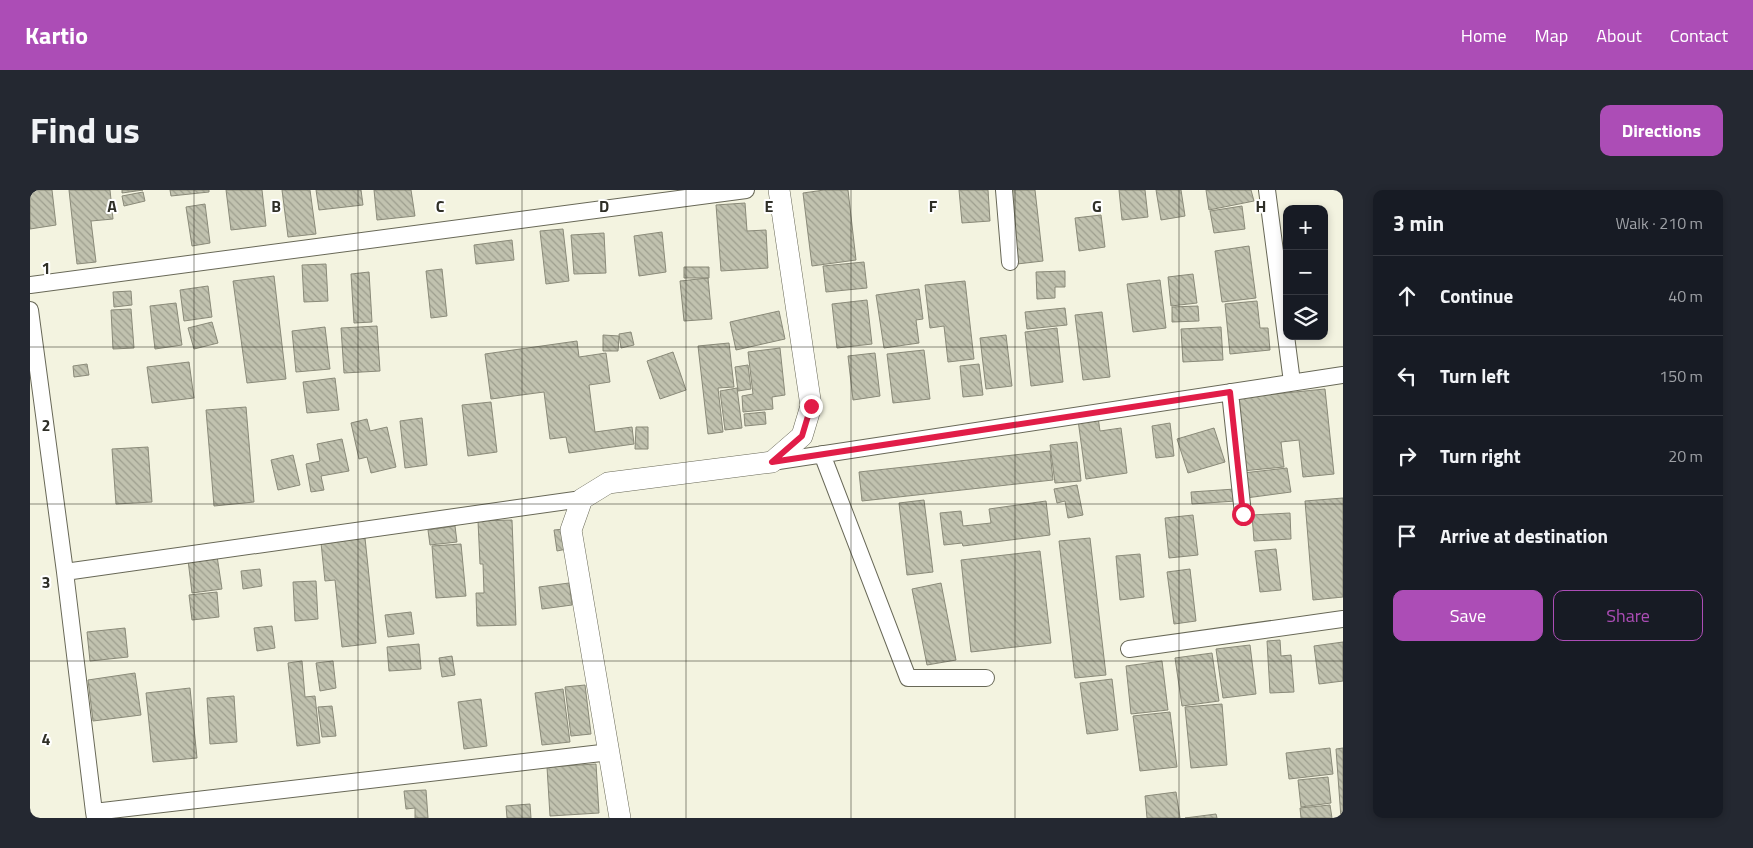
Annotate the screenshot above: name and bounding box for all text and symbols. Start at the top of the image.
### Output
text: Kartio [25,17,88,53]
text: Home [1461,22,1507,49]
text: Map [1535,22,1568,49]
text: About [1596,22,1642,49]
text: Contact [1670,22,1728,49]
text: Find us [30,103,140,157]
button: Directions [1600,105,1723,156]
text: A [107,194,117,218]
text: B [271,194,281,218]
text: C [436,194,445,218]
text: D [599,194,609,218]
text: E [765,194,774,218]
text: F [929,194,938,218]
text: G [1092,194,1102,218]
text: H [1256,194,1266,218]
map controls [1283,205,1328,340]
button: + [1283,205,1328,250]
text: 3 min [1393,207,1444,239]
text: Walk · 210 m [1615,211,1703,235]
button: − [1283,250,1328,295]
text: 1 [42,256,50,280]
text: Continue [1440,281,1513,310]
icon: ahead [1393,282,1421,310]
text: 40 m [1668,284,1703,308]
button: layers [1283,295,1328,340]
text: Turn left [1440,361,1510,390]
icon: left [1393,362,1421,390]
text: 150 m [1659,364,1703,388]
route end [800,395,823,418]
text: 2 [42,413,50,437]
text: Turn right [1440,441,1521,470]
icon: right [1393,442,1421,470]
text: 20 m [1668,444,1703,468]
route start [1232,503,1255,526]
text: Arrive at destination [1440,521,1608,550]
icon: arrive [1393,522,1421,550]
text: 3 [42,570,50,594]
button: Save [1393,590,1543,641]
button: Share [1553,590,1703,641]
text: 4 [42,727,51,751]

